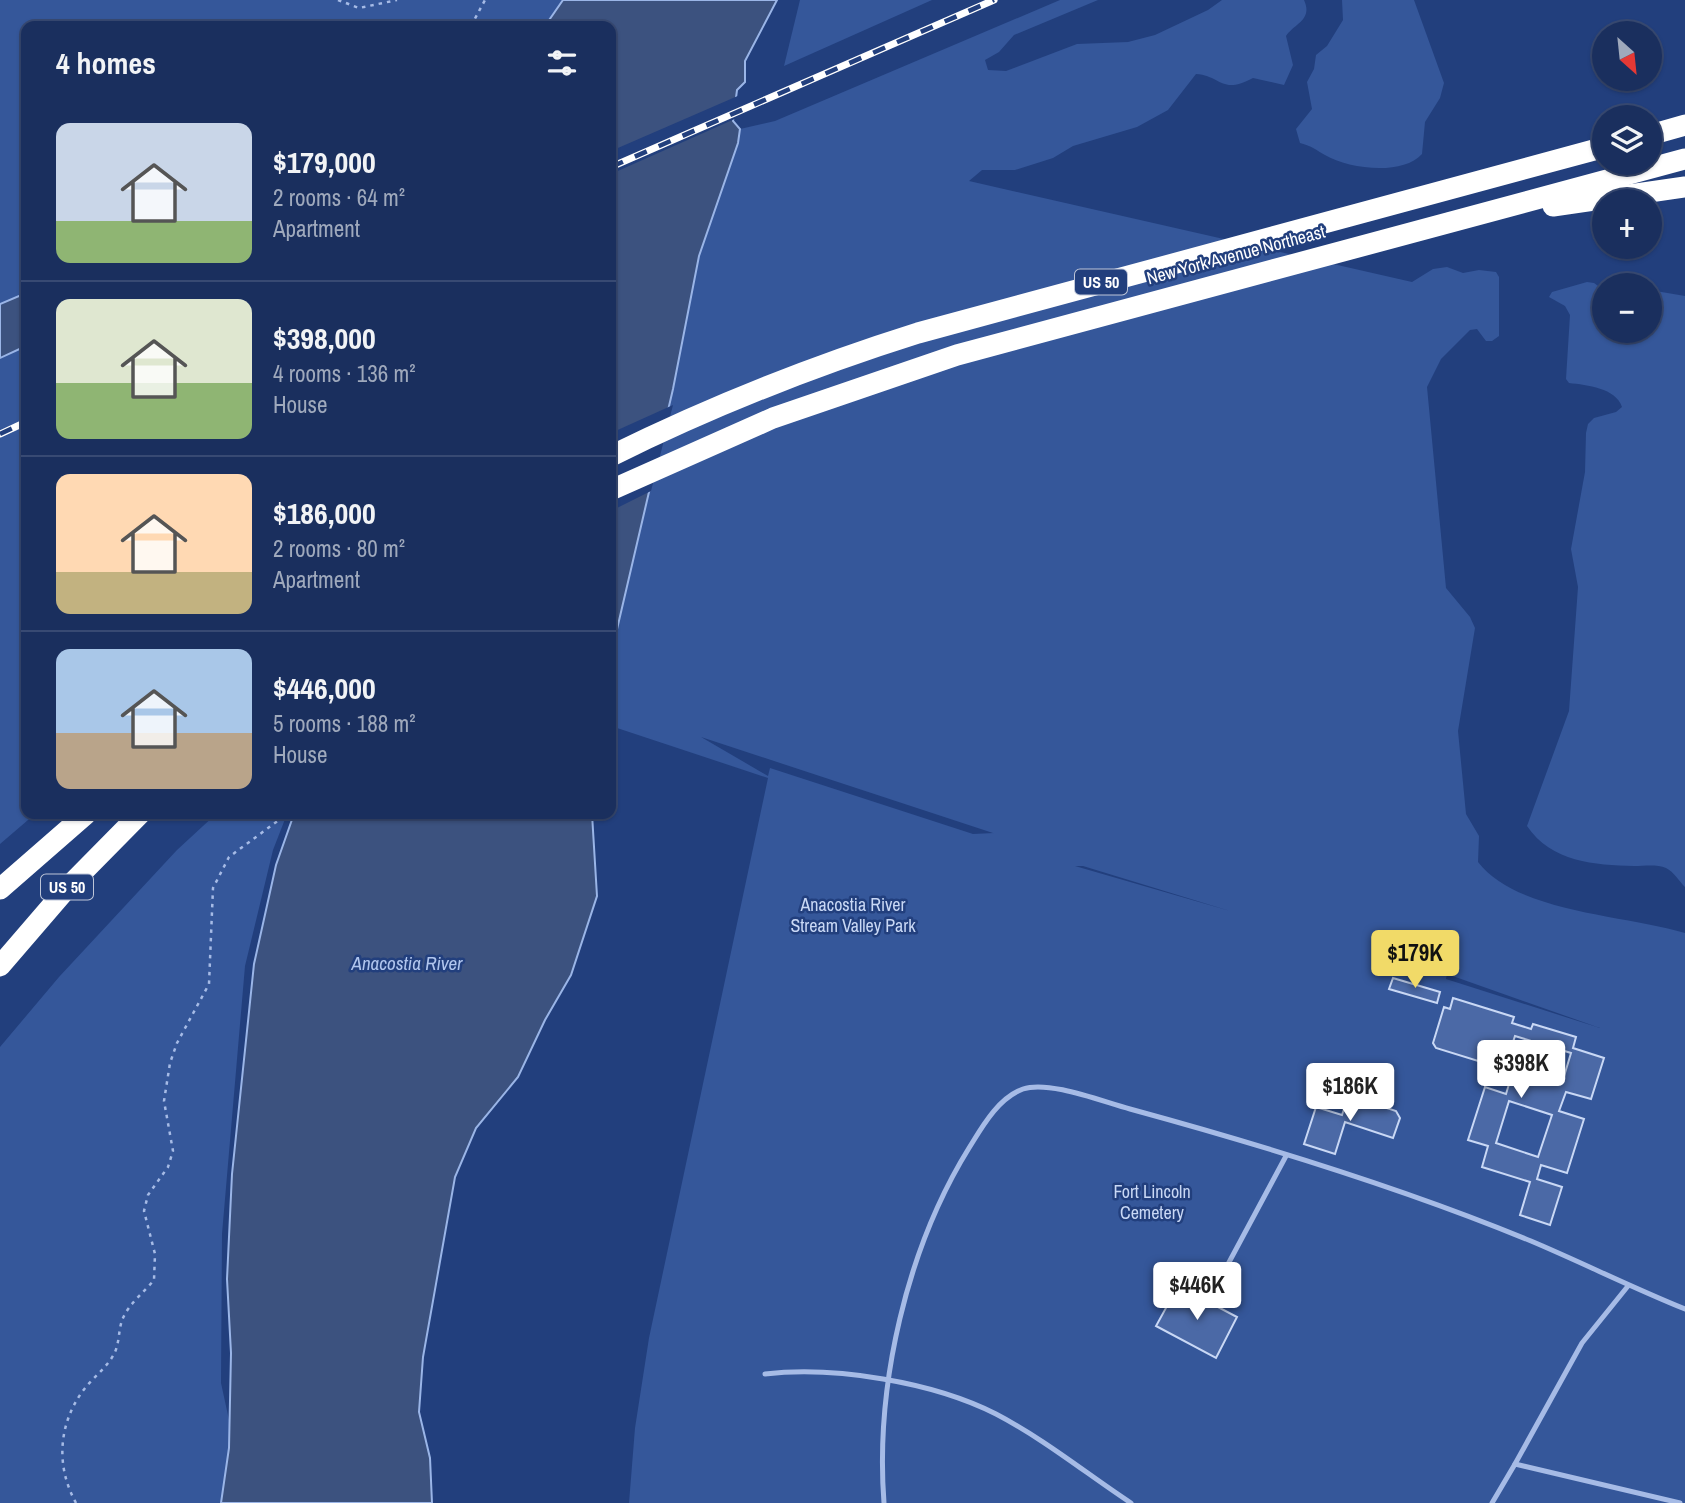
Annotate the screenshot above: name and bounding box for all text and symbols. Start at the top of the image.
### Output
north arrow [1592,21,1662,91]
map controls [1592,21,1662,343]
text: 4 homes [56,43,156,83]
icon: filters [543,44,581,82]
button: layers [1592,105,1662,175]
text: $179,000 [273,142,376,182]
icon: home [112,151,196,235]
text: 2 rooms · 64 m² [273,182,405,213]
button: + [1592,189,1662,259]
text: Apartment [273,213,360,244]
street label: New York Avenue Northeast [1144,219,1328,290]
road number: US 50 [1075,270,1127,294]
button: − [1592,273,1662,343]
text: $398,000 [273,318,376,358]
icon: home [112,327,196,411]
text: 4 rooms · 136 m² [273,358,416,389]
text: House [273,389,328,420]
text: $186,000 [273,493,376,533]
icon: home [112,502,196,586]
text: 2 rooms · 80 m² [273,533,405,564]
text: Apartment [273,564,360,595]
text: $446,000 [273,668,376,708]
icon: home [112,677,196,761]
text: 5 rooms · 188 m² [273,708,416,739]
text: House [273,739,328,770]
road number: US 50 [41,874,93,900]
park label: Anacostia River Stream Valley Park [790,892,916,938]
pin: $179K [1366,930,1464,990]
text: $179K [1387,937,1443,968]
water label: Anacostia River [351,950,463,976]
pin: $398K [1472,1040,1570,1100]
text: $398K [1493,1047,1549,1078]
pin: $186K [1301,1064,1399,1123]
text: $186K [1322,1070,1378,1101]
park label: Fort Lincoln Cemetery [1113,1179,1191,1225]
pin: $446K [1148,1262,1246,1322]
text: $446K [1169,1269,1225,1300]

